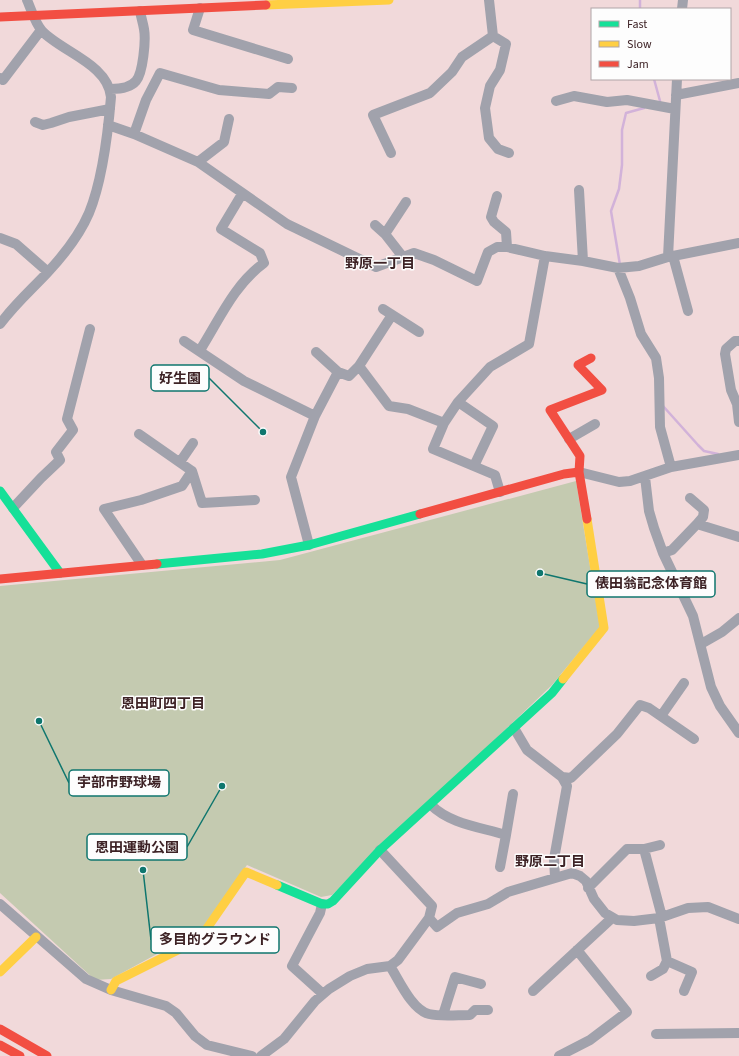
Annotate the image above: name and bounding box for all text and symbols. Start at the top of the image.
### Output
legend [591,8,731,80]
text: Fast [627,16,647,33]
text: Slow [627,36,652,53]
text: Jam [627,56,649,73]
district label: 野原一丁目 [345,254,415,274]
callout: 好生園 [151,365,209,391]
text: 好生園 [159,369,201,389]
callout: 俵田翁記念体育館 [587,571,715,597]
text: 俵田翁記念体育館 [595,574,707,594]
district label: 恩田町四丁目 [121,694,205,714]
callout: 宇部市野球場 [69,770,169,796]
text: 宇部市野球場 [77,773,161,793]
callout: 恩田運動公園 [87,834,187,860]
text: 恩田運動公園 [95,838,179,858]
district label: 野原二丁目 [515,852,585,872]
callout: 多目的グラウンド [151,927,279,953]
text: 多目的グラウンド [159,930,271,950]

